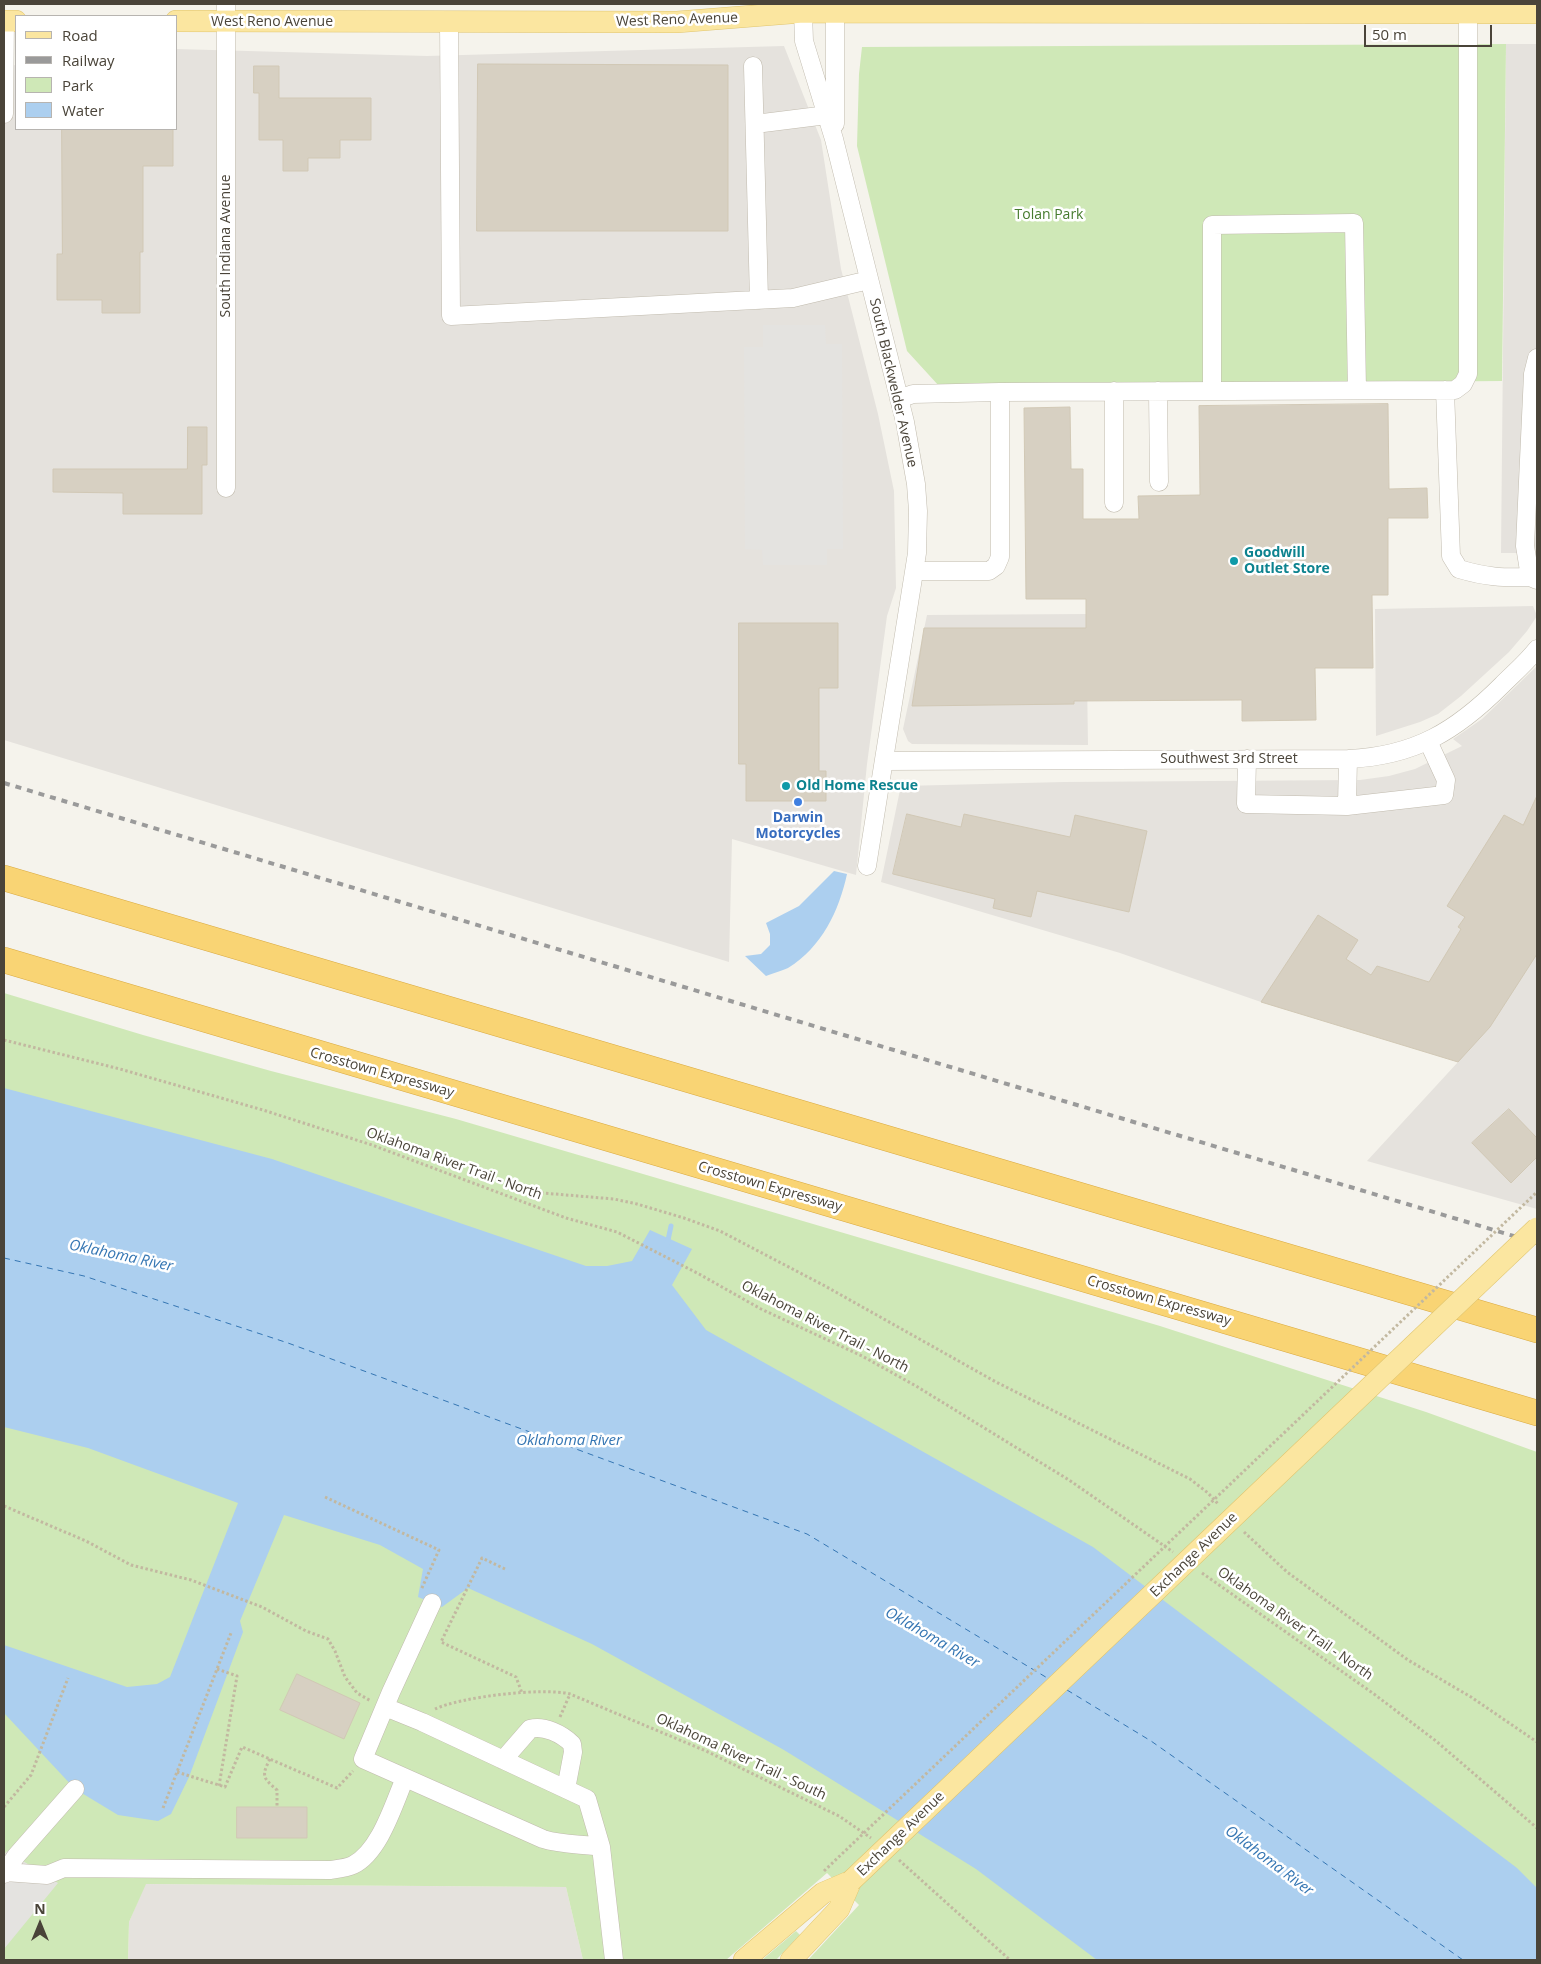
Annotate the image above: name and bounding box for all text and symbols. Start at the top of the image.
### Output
street label: West Reno Avenue [616,9,738,31]
street label: West Reno Avenue [211,14,333,30]
legend [15,15,178,130]
scale bar [1366,15,1494,47]
text: 50 m [1372,24,1407,44]
text: Road [62,25,98,45]
text: Railway [62,50,115,70]
text: Park [62,75,93,95]
text: Water [62,100,104,120]
street label: South Indiana Avenue [218,174,234,318]
park label: Tolan Park [1015,207,1083,223]
street label: South Blackwelder Avenue [865,297,921,469]
place label: Goodwill Outlet Store [1244,545,1330,578]
marker: Goodwill Outlet Store [1228,555,1240,567]
street label: Southwest 3rd Street [1160,751,1298,767]
place label: Old Home Rescue [796,778,918,794]
marker: Old Home Rescue [780,780,792,792]
marker: Darwin Motorcycles [792,796,804,808]
place label: Darwin Motorcycles [756,810,840,842]
street label: Crosstown Expressway [308,1044,456,1102]
street label: Oklahoma River Trail - North [364,1124,544,1204]
street label: Crosstown Expressway [696,1158,844,1216]
water label: Oklahoma River [67,1236,175,1276]
street label: Crosstown Expressway [1085,1272,1233,1330]
street label: Oklahoma River Trail - North [738,1277,912,1377]
water label: Oklahoma River [516,1432,622,1450]
street label: Exchange Avenue [1147,1509,1241,1601]
street label: Oklahoma River Trail - North [1214,1564,1376,1684]
water label: Oklahoma River [882,1604,982,1672]
street label: Oklahoma River Trail - South [653,1710,829,1804]
street label: Exchange Avenue [854,1788,948,1880]
water label: Oklahoma River [1221,1822,1317,1900]
north arrow [15,1899,65,1949]
text: N [34,1899,46,1918]

